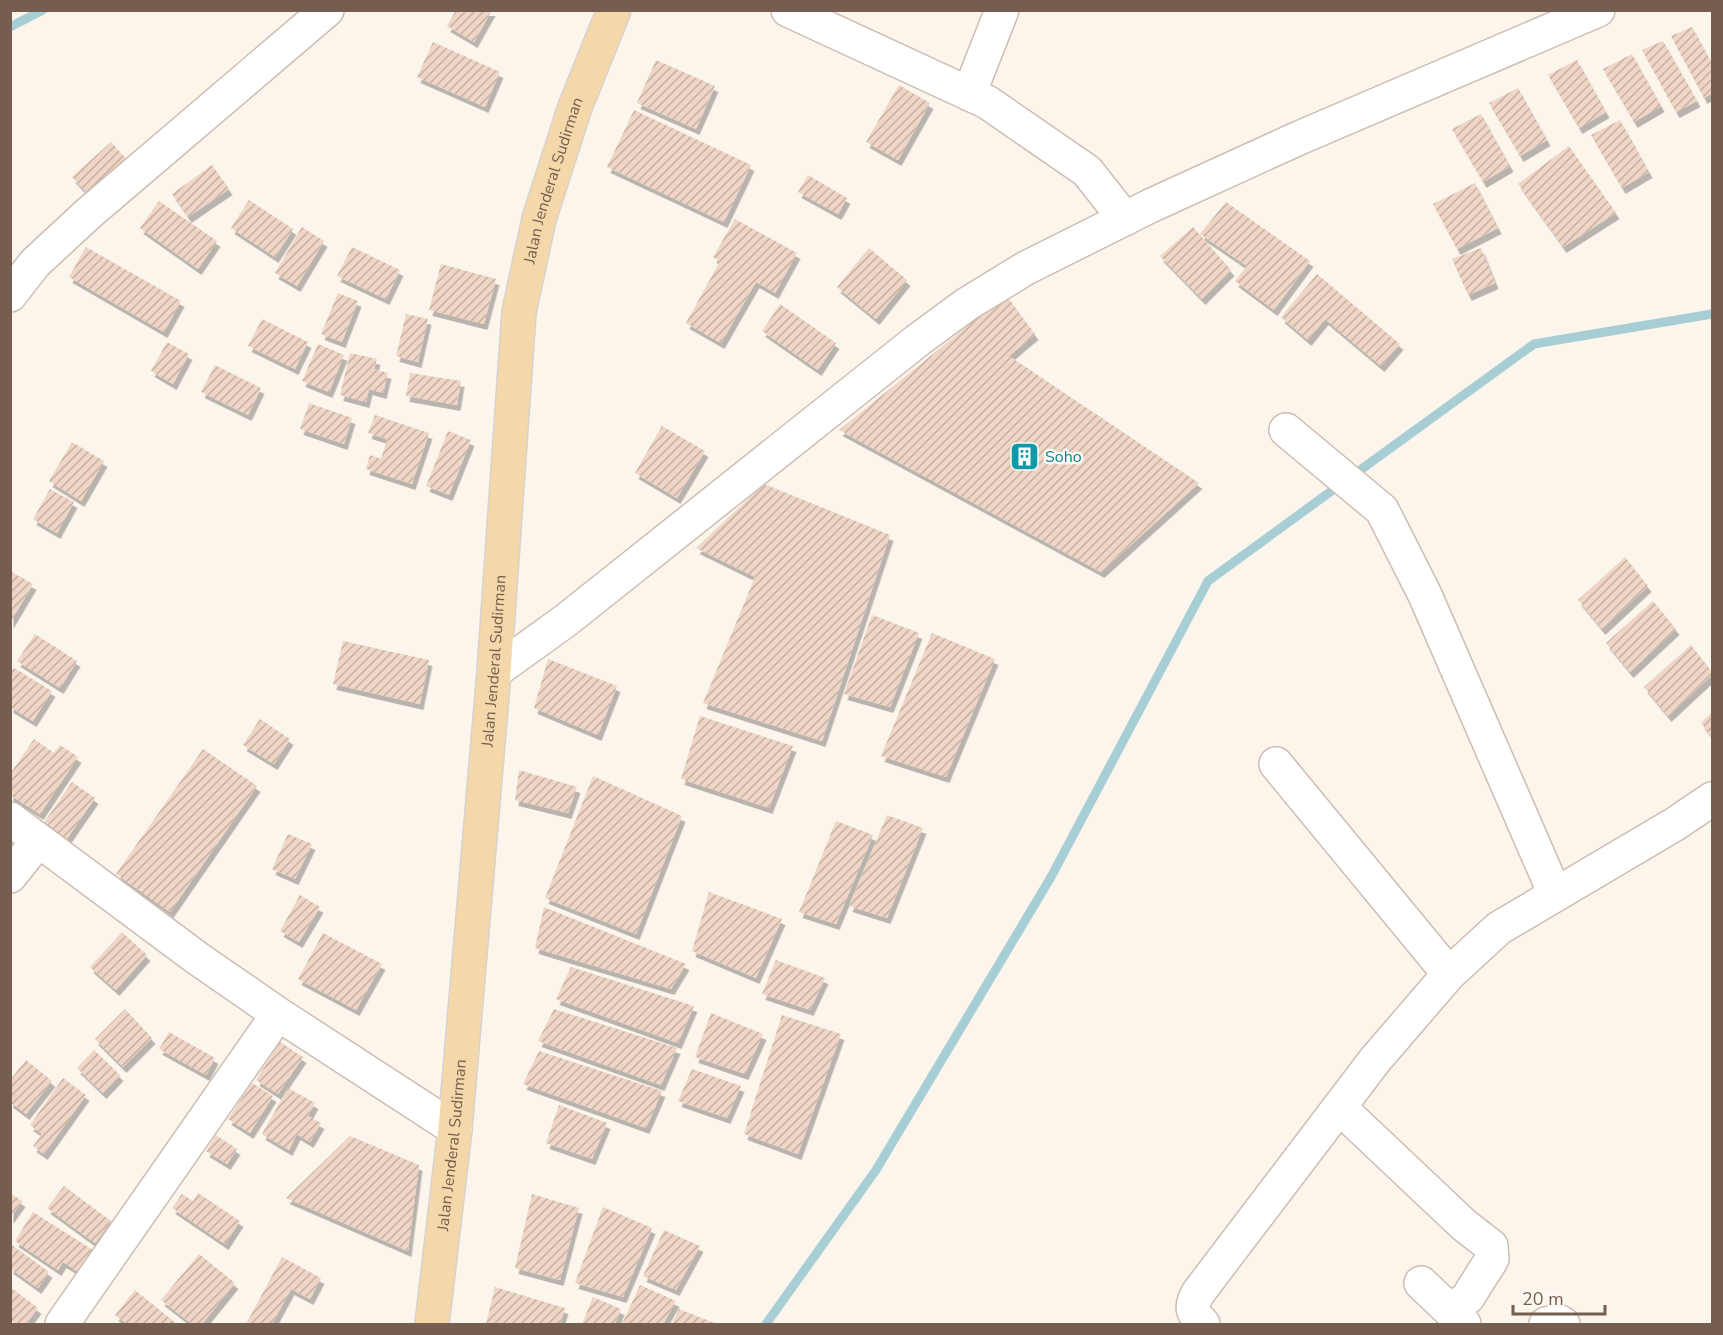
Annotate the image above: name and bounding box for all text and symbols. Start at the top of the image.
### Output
street label: Jalan Jenderal Sudirman [519,94,589,267]
building icon: Soho [1008,441,1040,473]
place label: Soho [1045,446,1082,468]
street label: Jalan Jenderal Sudirman [477,574,512,749]
street label: Jalan Jenderal Sudirman [432,1058,472,1233]
scale bar [1513,1278,1604,1316]
text: 20 m [1522,1287,1564,1311]

